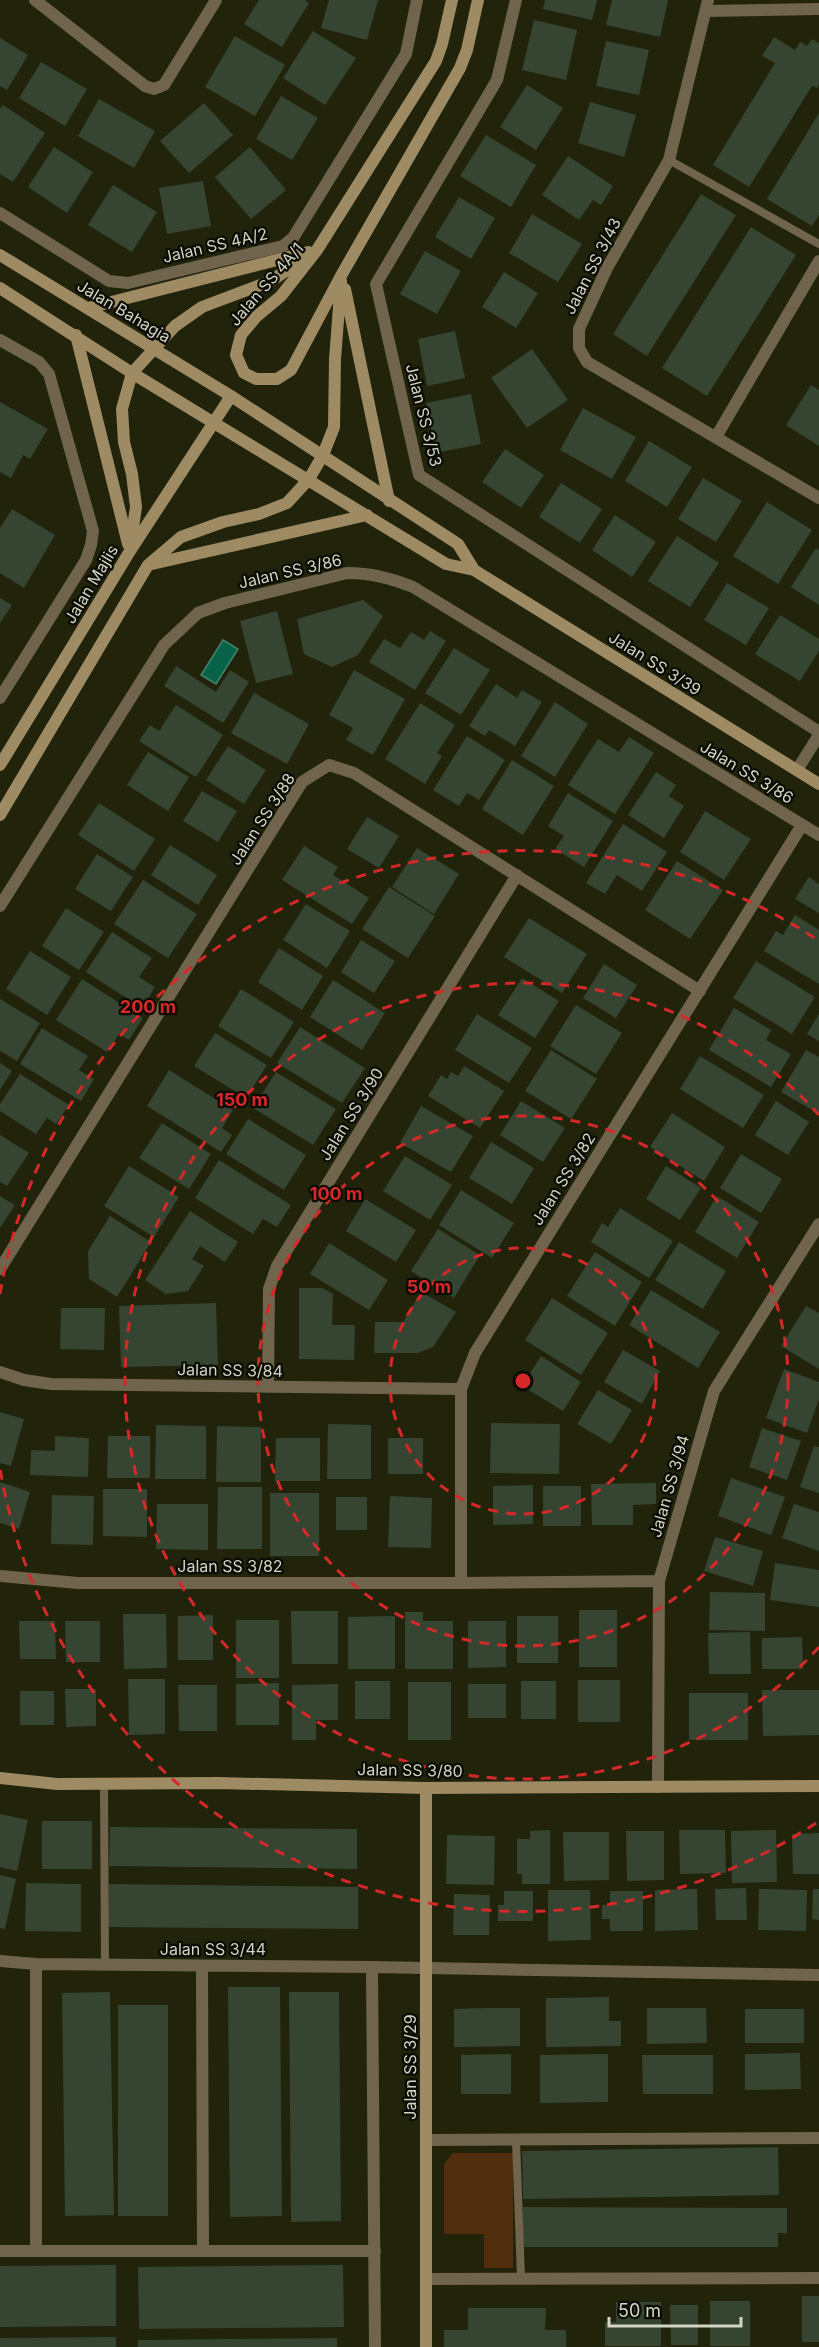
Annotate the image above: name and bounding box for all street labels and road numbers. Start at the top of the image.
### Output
street label: Jalan SS 3/43 [559,214,625,318]
street label: Jalan SS 4A/2 [161,223,269,267]
street label: Jalan SS 4A/1 [224,238,308,330]
street label: Jalan Bahagia [74,275,174,347]
street label: Jalan SS 3/53 [402,362,446,468]
street label: Jalan Majlis [60,541,122,627]
street label: Jalan SS 3/86 [236,549,344,593]
street label: Jalan SS 3/39 [605,627,705,699]
street label: Jalan SS 3/86 [697,736,797,808]
street label: Jalan SS 3/88 [225,769,299,869]
street label: Jalan SS 3/90 [315,1064,387,1164]
street label: Jalan SS 3/82 [527,1129,599,1229]
street label: Jalan SS 3/84 [177,1359,283,1381]
street label: Jalan SS 3/94 [645,1432,693,1540]
street label: Jalan SS 3/82 [177,1556,283,1576]
street label: Jalan SS 3/80 [357,1759,463,1781]
street label: Jalan SS 3/44 [160,1939,266,1959]
street label: Jalan SS 3/29 [400,2014,420,2120]

